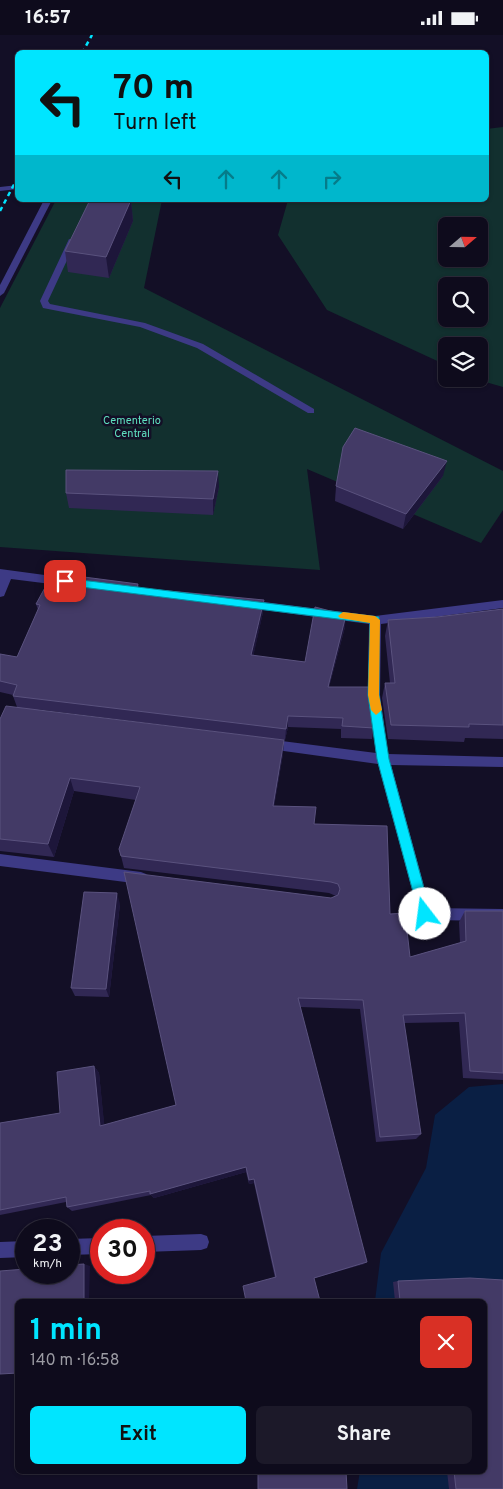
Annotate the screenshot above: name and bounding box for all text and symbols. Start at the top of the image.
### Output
text: 16:57 [25,6,71,30]
text: 70 m [113,67,194,111]
icon: left [30,70,95,135]
text: Turn left [113,110,196,137]
icon: left [159,165,187,193]
icon: ahead [212,165,240,193]
icon: ahead [265,165,293,193]
icon: right [318,165,346,193]
north arrow [438,217,488,267]
map controls [438,217,488,387]
button: search [438,277,488,327]
button: layers [438,337,488,387]
park label: Cementerio Central [103,414,161,441]
pin [44,560,86,602]
icon: arrive [51,567,79,595]
position arrow [398,887,450,939]
speed limit sign: 30 [90,1219,155,1284]
text: 23 [32,1229,63,1261]
text: km/h [33,1256,62,1272]
text: 1 min [30,1313,102,1350]
button: close [420,1316,472,1368]
text: 140 m · 16:58 [30,1351,120,1371]
button: Exit [30,1406,246,1464]
button: Share [256,1406,472,1464]

